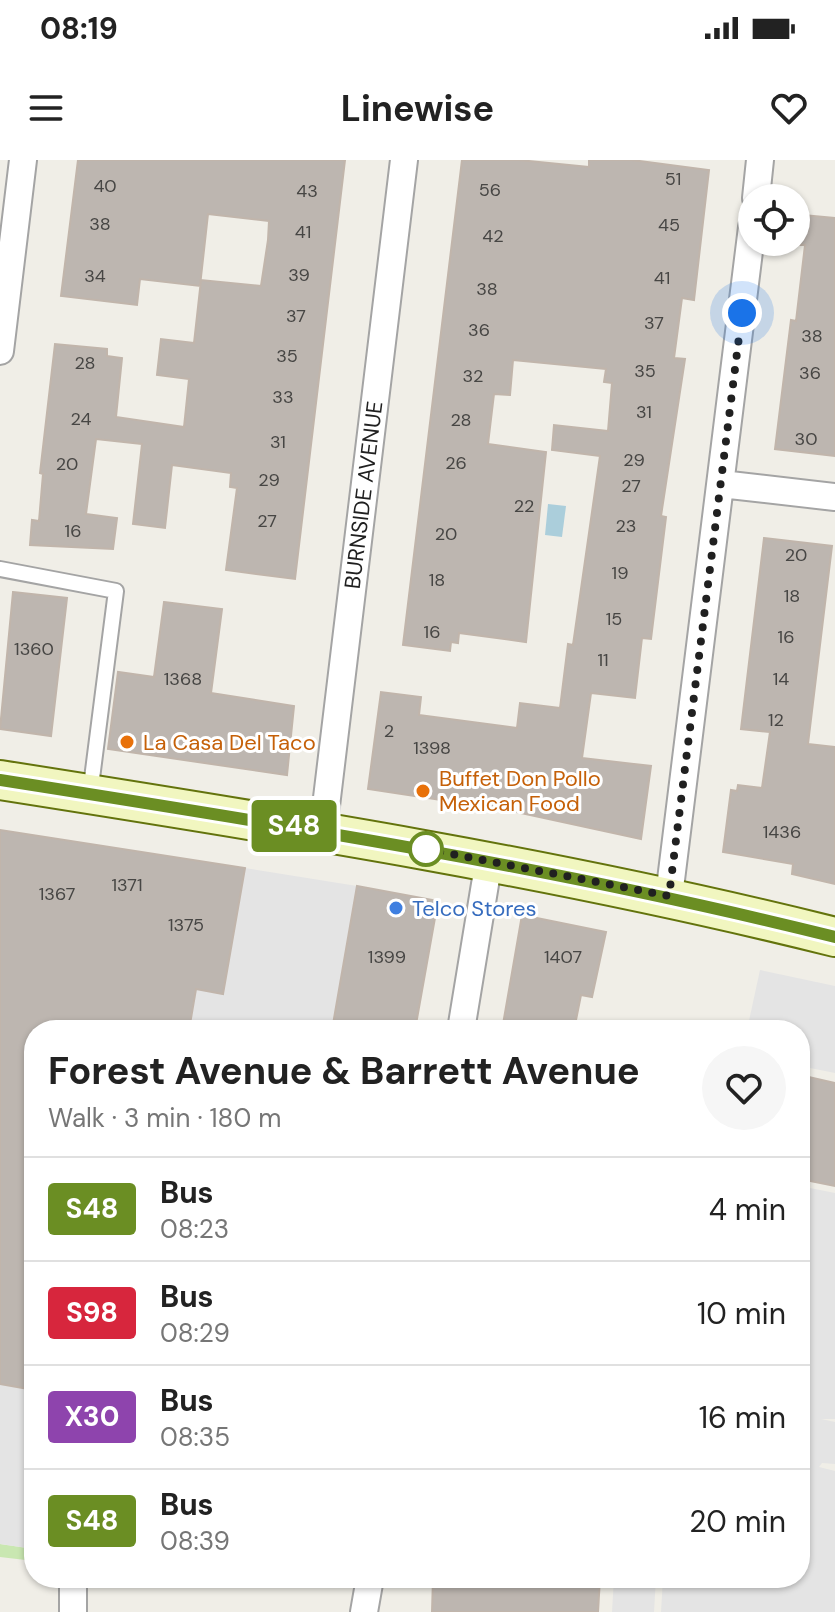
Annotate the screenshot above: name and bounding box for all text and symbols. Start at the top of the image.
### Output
text: 08:19 [40,9,118,48]
text: Linewise [341,85,494,132]
icon: menu [24,86,68,130]
icon: heart [767,86,811,130]
house number: 51 [665,167,681,191]
house number: 40 [93,174,117,198]
house number: 56 [479,178,501,202]
house number: 43 [296,179,318,203]
map controls [738,184,810,256]
button: locate [738,184,810,256]
house number: 38 [89,212,111,236]
house number: 45 [658,213,680,237]
house number: 41 [295,220,311,244]
house number: 42 [482,224,504,248]
house number: 39 [288,263,310,287]
house number: 34 [84,264,106,288]
house number: 41 [654,266,670,290]
house number: 38 [476,277,498,301]
your location [722,293,762,333]
house number: 37 [286,304,306,328]
house number: 37 [644,311,664,335]
house number: 36 [468,318,490,342]
house number: 38 [801,324,823,348]
house number: 35 [276,344,298,368]
house number: 28 [74,351,96,375]
house number: 35 [634,359,656,383]
house number: 36 [799,361,821,385]
house number: 32 [462,364,484,388]
house number: 33 [272,385,294,409]
street label: BURNSIDE AVENUE [338,400,389,591]
house number: 31 [636,400,652,424]
house number: 24 [71,407,92,431]
house number: 28 [450,408,472,432]
house number: 30 [795,427,817,451]
house number: 31 [270,430,286,454]
house number: 29 [623,448,645,472]
house number: 26 [445,451,467,475]
house number: 20 [56,452,78,476]
house number: 29 [258,468,280,492]
house number: 27 [621,474,641,498]
house number: 22 [514,494,534,518]
house number: 27 [257,509,277,533]
house number: 23 [615,514,637,538]
house number: 16 [65,519,81,543]
house number: 20 [435,522,457,546]
house number: 20 [785,543,807,567]
house number: 19 [612,561,628,585]
house number: 18 [429,568,445,592]
house number: 18 [784,584,800,608]
house number: 15 [606,607,622,631]
house number: 16 [424,620,440,644]
house number: 16 [778,625,794,649]
house number: 1360 [14,637,54,661]
house number: 11 [597,648,609,672]
house number: 1368 [164,667,202,691]
house number: 14 [773,667,789,691]
house number: 12 [768,708,784,732]
house number: 2 [384,719,394,743]
place label: La Casa Del Taco [143,728,316,757]
marker: La Casa Del Taco [118,733,136,751]
house number: 1398 [413,736,451,760]
place label: Buffet Don Pollo Mexican Food [439,764,601,818]
marker: Buffet Don Pollo Mexican Food [414,782,432,800]
line badge: S48 [248,800,340,852]
text: S48 [268,807,320,844]
house number: 1436 [763,820,801,844]
unlabelled marker [409,832,443,866]
house number: 1371 [111,873,143,897]
house number: 1367 [39,882,75,906]
place label: Telco Stores [412,894,537,923]
marker: Telco Stores [387,899,405,917]
house number: 1375 [168,913,204,937]
house number: 1399 [368,945,406,969]
house number: 1407 [544,945,582,969]
text: Forest Avenue & Barrett Avenue [48,1046,640,1096]
button: heart [702,1046,786,1130]
text: Walk · 3 min · 180 m [48,1101,281,1135]
text: Bus [160,1173,214,1212]
text: S48 [66,1190,118,1227]
text: 4 min [709,1190,786,1229]
text: 08:23 [160,1212,229,1246]
text: Bus [160,1277,214,1316]
text: S98 [66,1294,118,1331]
text: 10 min [697,1294,786,1333]
text: 08:29 [160,1316,230,1350]
text: Bus [160,1381,214,1420]
text: X30 [65,1398,119,1435]
text: 16 min [699,1398,786,1437]
text: 08:35 [160,1420,230,1454]
text: Bus [160,1485,214,1524]
text: S48 [66,1502,118,1539]
text: 20 min [689,1502,786,1541]
text: 08:39 [160,1524,230,1558]

